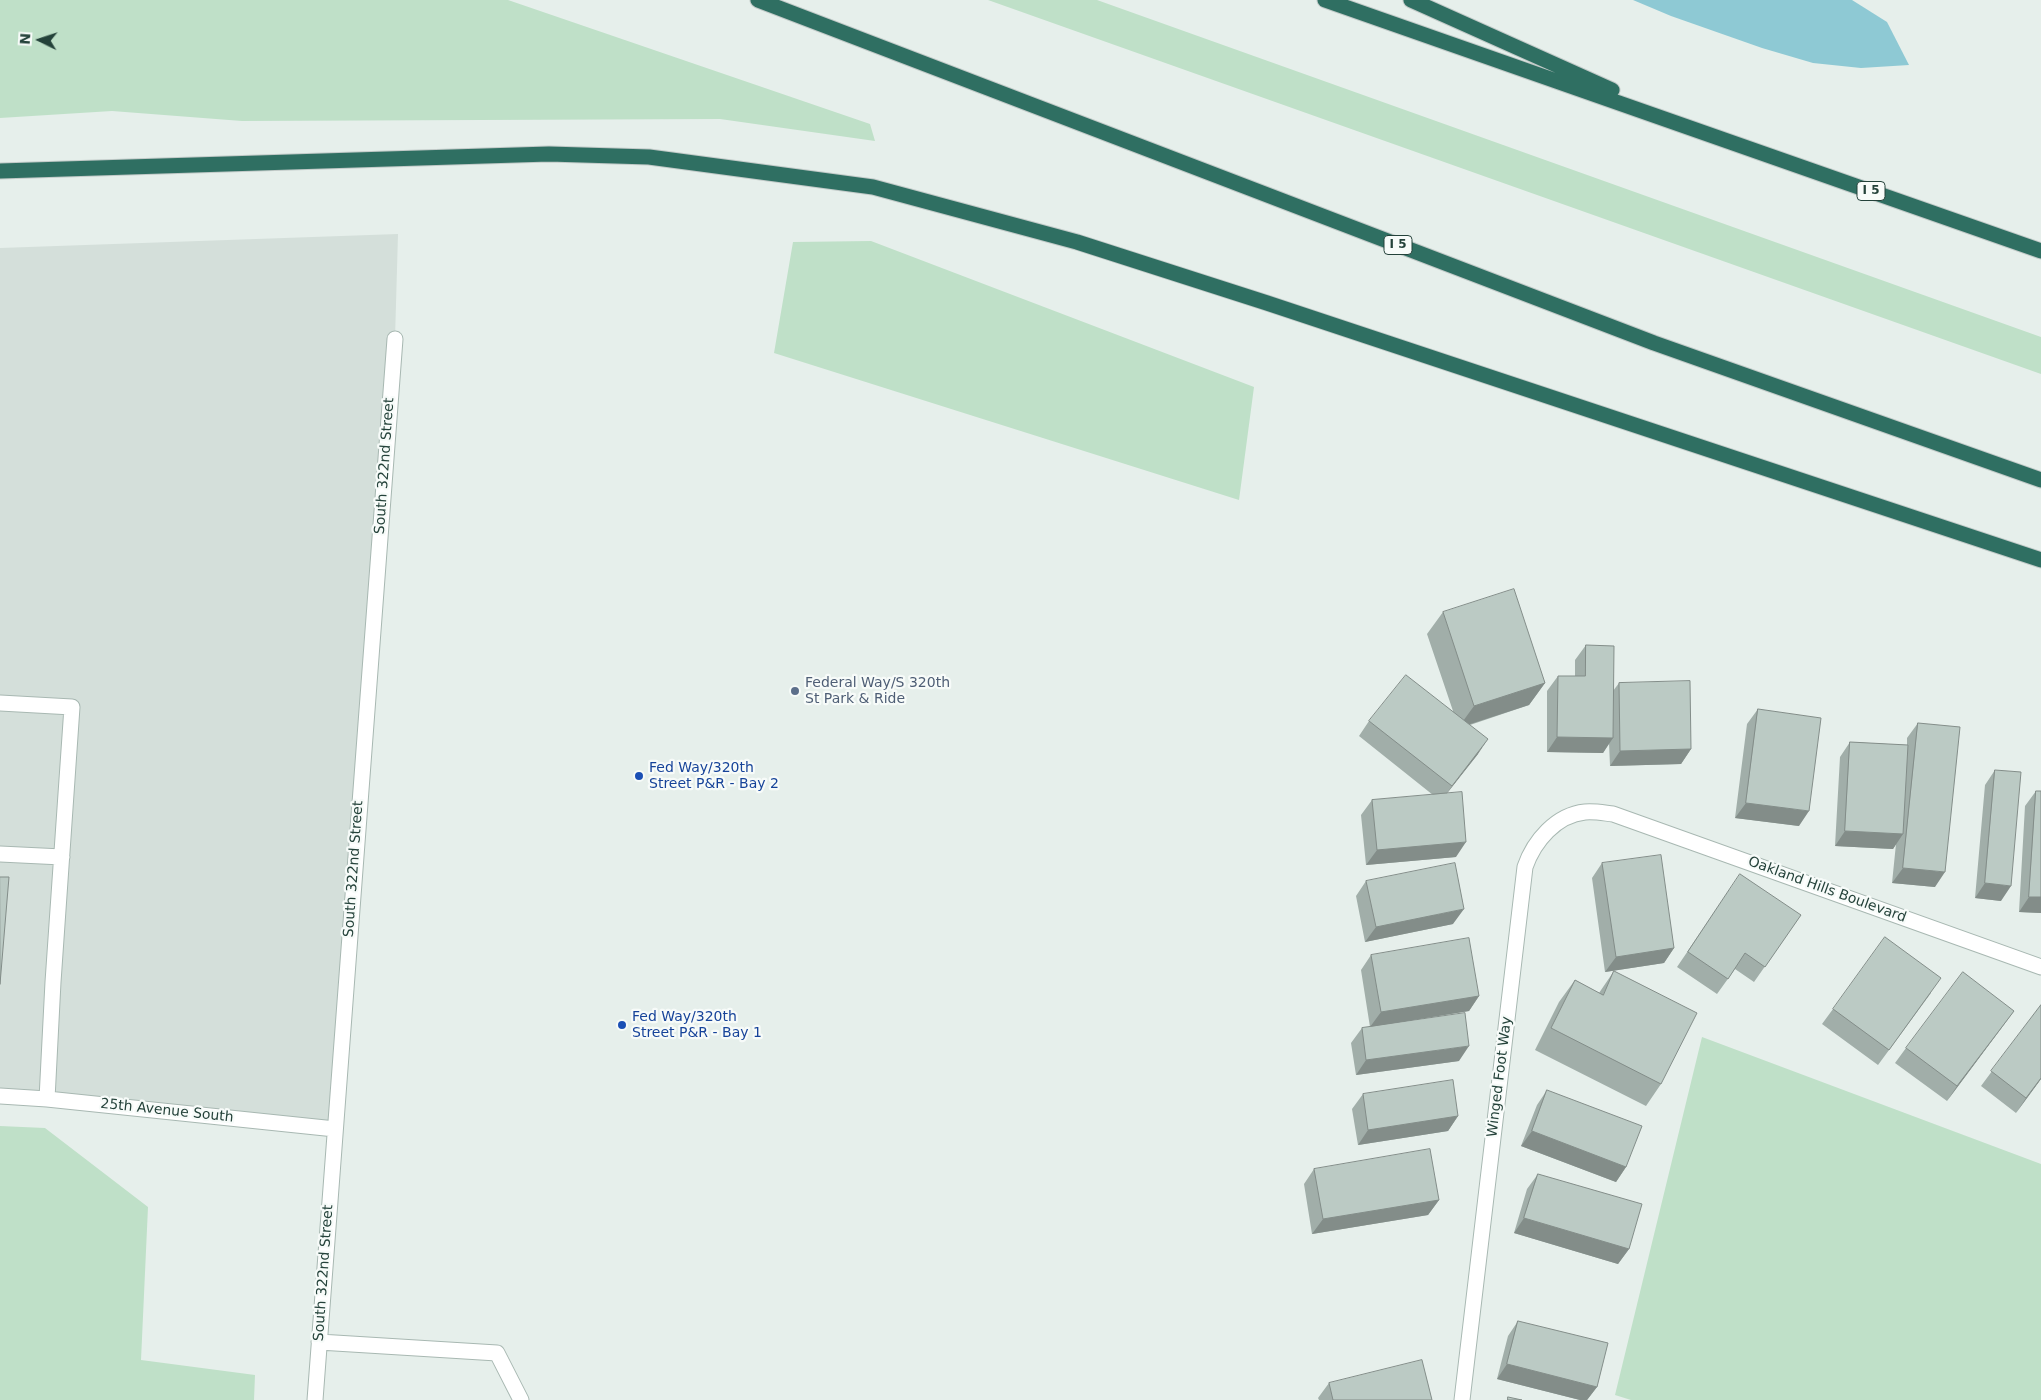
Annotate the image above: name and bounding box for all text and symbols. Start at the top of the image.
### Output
north arrow [15,15,65,65]
text: N [17,33,33,45]
road number: I 5 [1857,182,1885,200]
road number: I 5 [1384,236,1412,254]
street label: South 322nd Street [372,397,398,535]
place label: Federal Way/S 320th St Park & Ride [805,675,950,708]
marker: Federal Way/S 320th St Park & Ride [789,685,801,697]
place label: Fed Way/320th Street P&R - Bay 2 [649,760,779,792]
marker: Fed Way/320th Street P&R - Bay 2 [633,770,645,782]
street label: South 322nd Street [341,800,367,938]
street label: Oakland Hills Boulevard [1746,854,1908,926]
place label: Fed Way/320th Street P&R - Bay 1 [632,1009,762,1042]
street label: Winged Foot Way [1484,1016,1516,1138]
marker: Fed Way/320th Street P&R - Bay 1 [616,1019,628,1031]
street label: 25th Avenue South [100,1096,234,1126]
street label: South 322nd Street [311,1204,337,1342]

